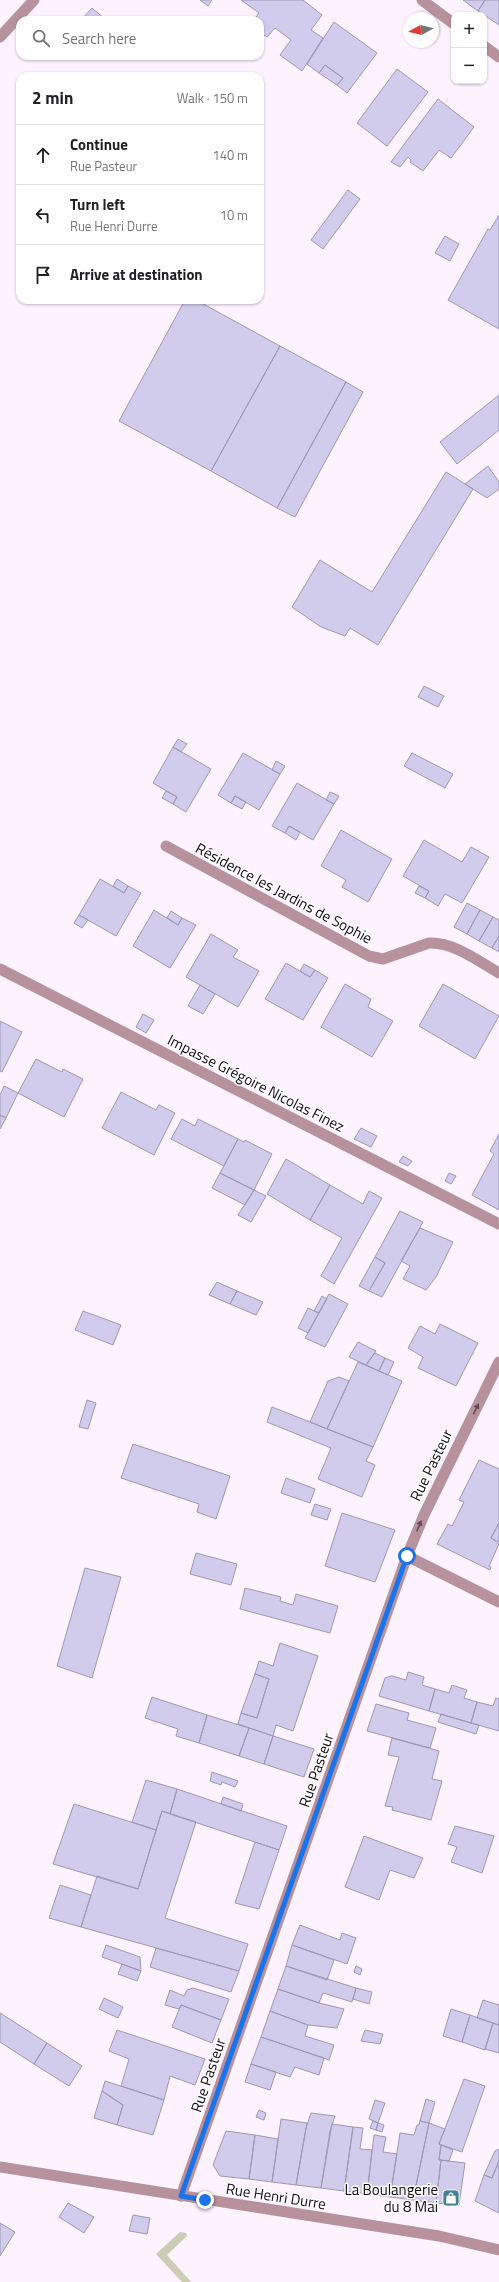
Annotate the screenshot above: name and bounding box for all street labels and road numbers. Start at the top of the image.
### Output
street label: Résidence les Jardins de Sophie [192,837,376,949]
street label: Impasse Grégoire Nicolas Finez [164,1028,349,1138]
street label: Rue Pasteur [404,1425,458,1505]
street label: Rue Pasteur [293,1730,339,1810]
street label: Rue Pasteur [185,2035,231,2115]
street label: Rue Henri Durre [224,2177,328,2215]

